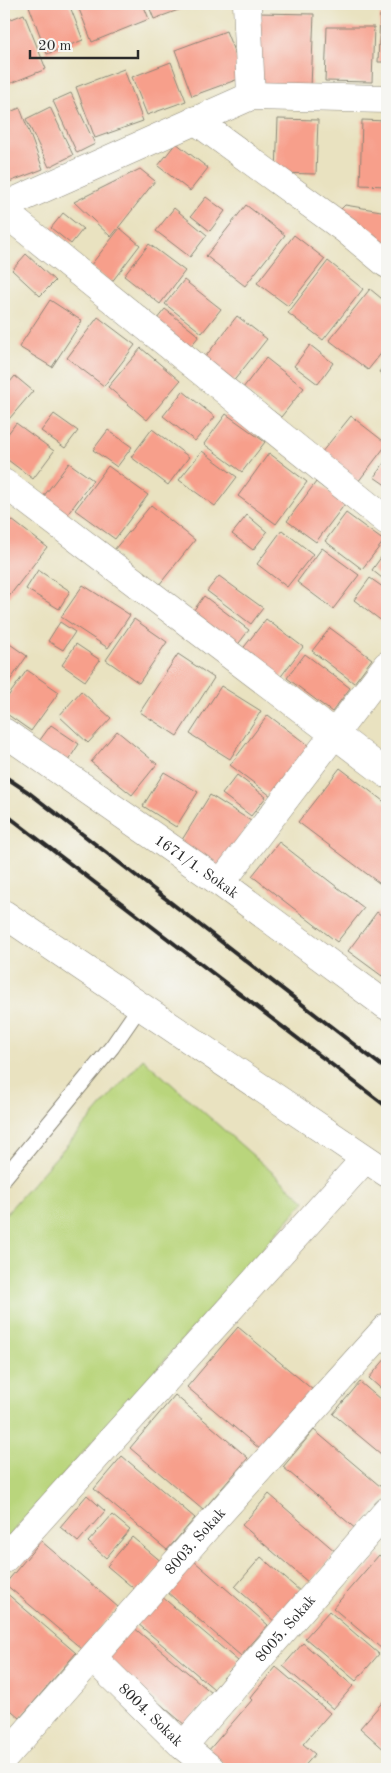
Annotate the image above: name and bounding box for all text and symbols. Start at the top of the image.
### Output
scale bar [30,28,138,60]
text: 20 m [38,39,72,54]
street label: 1671/1. Sokak [151,833,241,902]
street label: 8003. Sokak [163,1506,229,1578]
street label: 8005. Sokak [254,1593,319,1665]
street label: 8004. Sokak [115,1681,185,1750]

